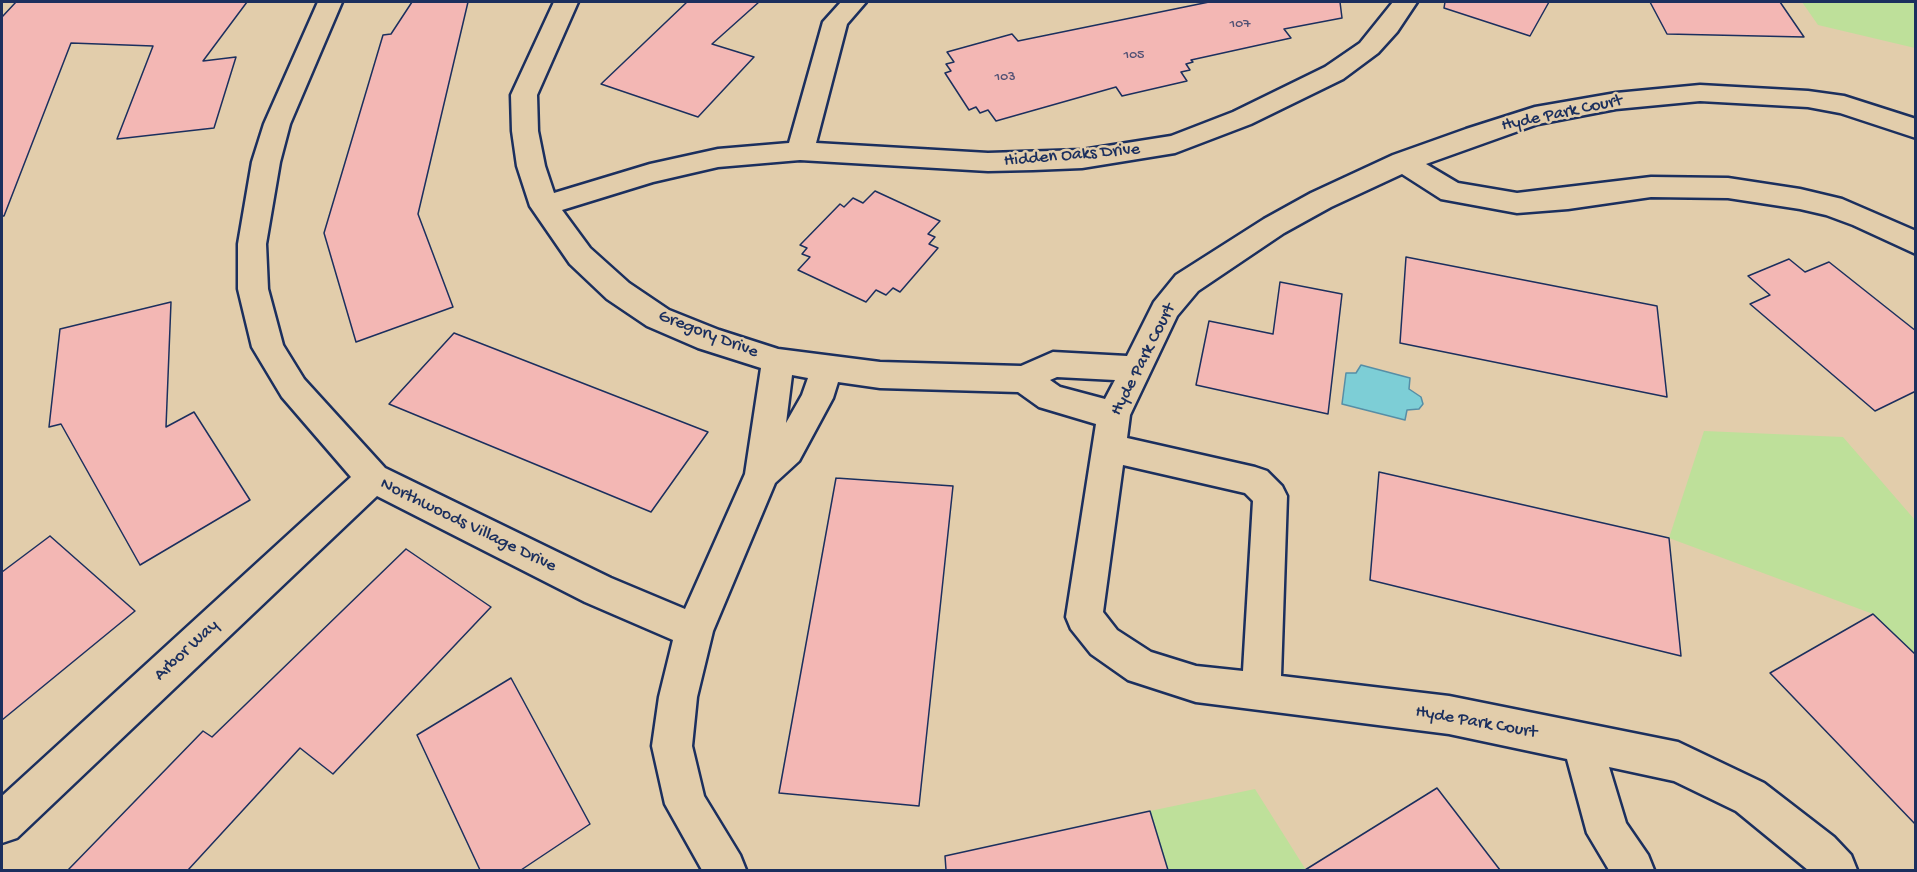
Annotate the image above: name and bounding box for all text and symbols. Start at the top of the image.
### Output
house number: 107 [1230,17,1250,33]
house number: 105 [1124,48,1144,64]
house number: 103 [995,70,1015,86]
street label: Hyde Park Court [1500,91,1624,137]
street label: Hidden Oaks Drive [1003,139,1141,173]
street label: Hyde Park Court [1106,300,1182,420]
street label: Gregory Drive [655,306,761,364]
street label: Northwoods Village Drive [376,474,560,578]
street label: Arbor Way [150,616,224,686]
street label: Hyde Park Court [1414,702,1538,744]

